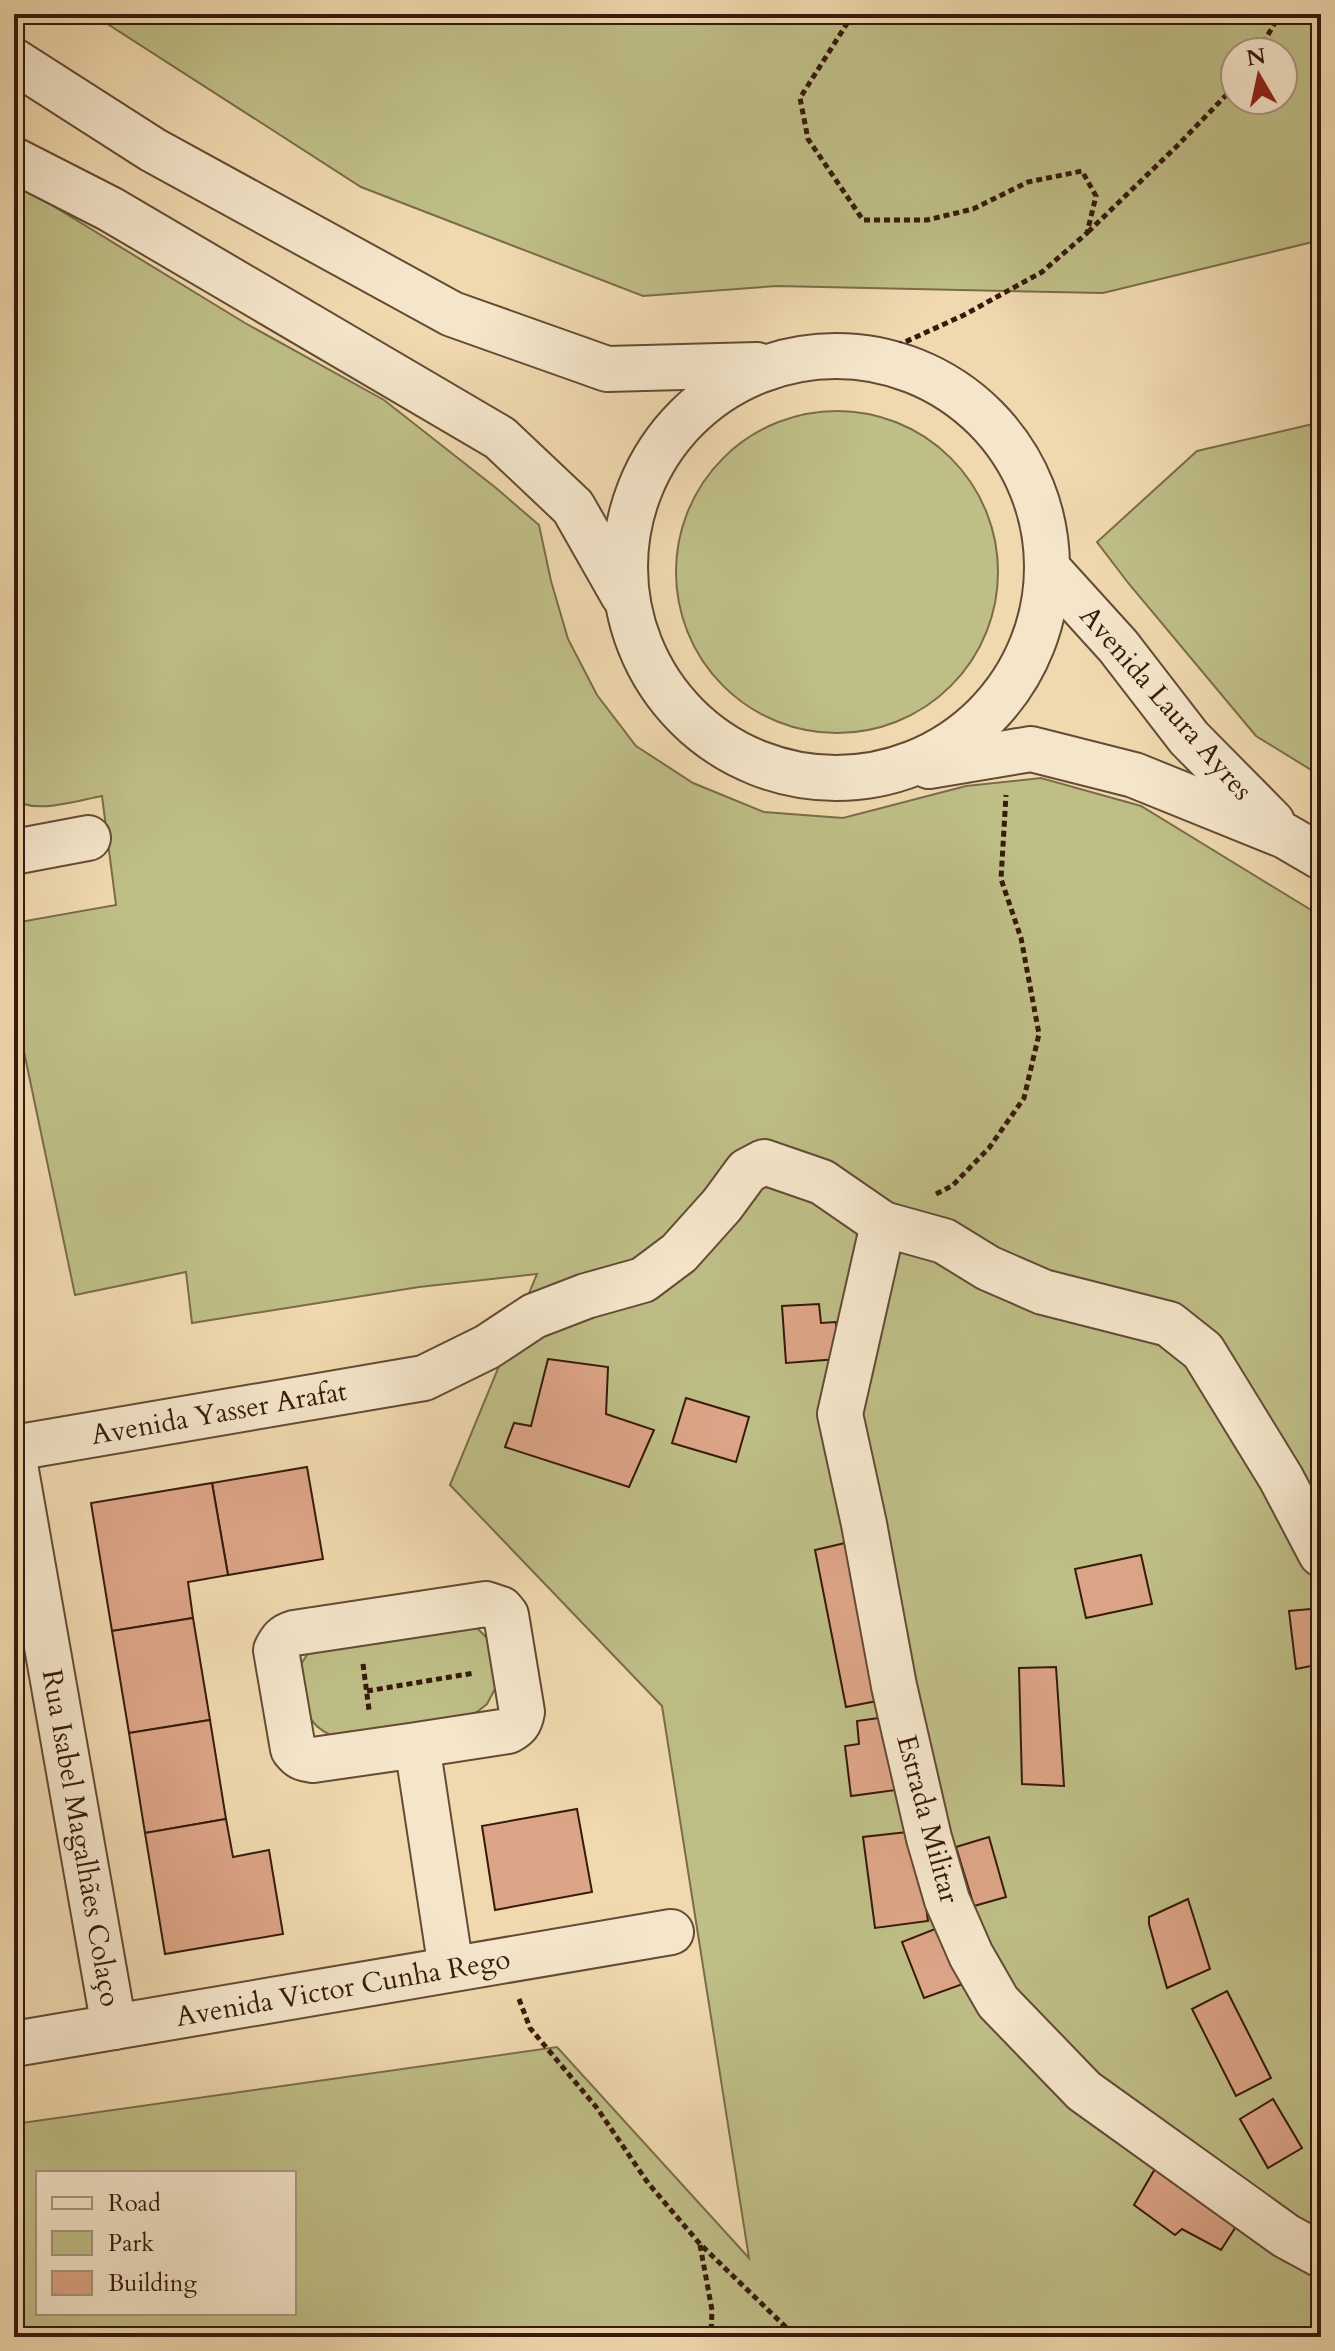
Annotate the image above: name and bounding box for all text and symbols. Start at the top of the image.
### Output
north arrow [1219,36,1299,116]
text: N [1244,41,1268,74]
street label: Avenida Laura Ayres [1071,598,1261,808]
street label: Avenida Yasser Arafat [88,1372,350,1454]
street label: Rua Isabel Magalhães Colaço [33,1666,129,2010]
street label: Estrada Militar [887,1731,969,1908]
street label: Avenida Victor Cunha Rego [173,1940,513,2036]
legend [36,2171,296,2315]
text: Road [108,2187,161,2220]
text: Park [108,2227,154,2260]
text: Building [108,2267,198,2300]

